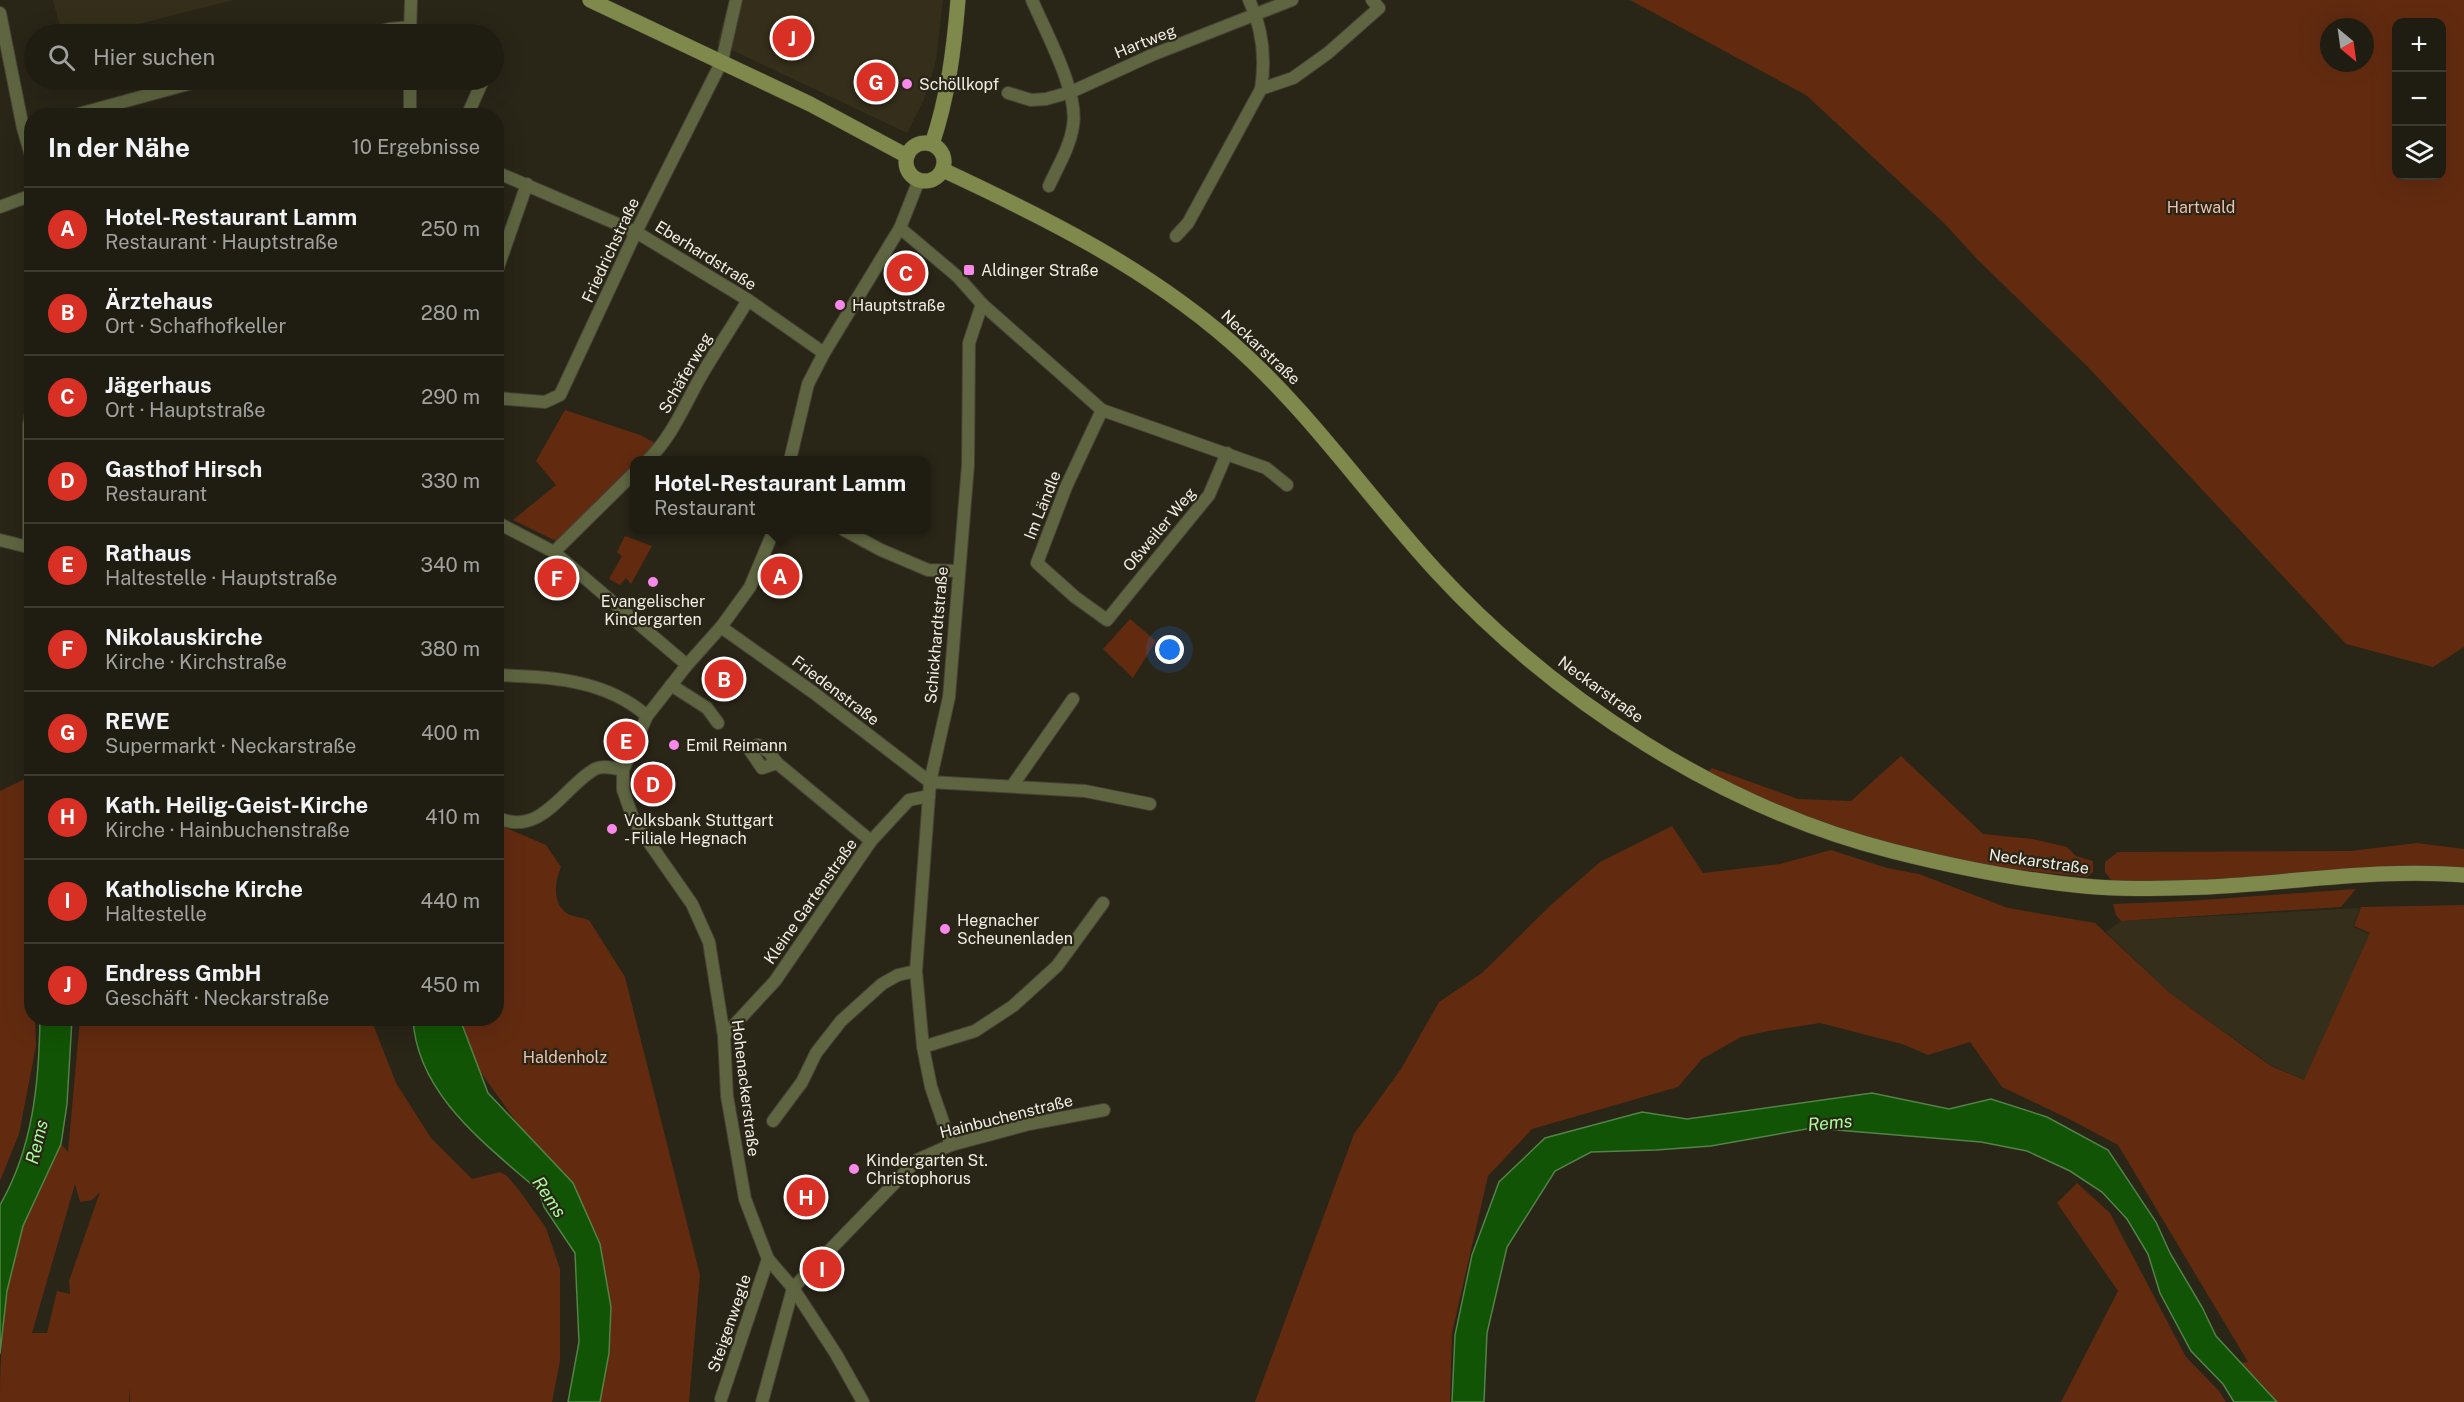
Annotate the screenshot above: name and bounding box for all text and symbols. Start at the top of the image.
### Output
pin: J [772,15,812,60]
north arrow [2320,18,2374,72]
map controls [2392,18,2446,180]
button: + [2392,18,2446,72]
street label: Hartweg [1112,21,1179,62]
search box [24,24,504,90]
icon: search [45,41,78,74]
text: Hier suchen [93,44,215,70]
pin: G [856,60,896,104]
button: − [2392,72,2446,126]
place label: Schöllkopf [919,75,999,94]
marker: Schöllkopf [900,77,914,91]
button: layers [2392,126,2446,180]
text: In der Nähe [48,132,190,163]
text: 10 Ergebnisse [352,135,480,159]
street label: Friedrichstraße [578,195,643,306]
park label: Hartwald [2167,198,2235,217]
text: Hotel-Restaurant Lamm [105,204,357,230]
text: A [60,217,75,241]
text: 250 m [421,217,480,241]
street label: Eberhardstraße [652,217,760,294]
text: Restaurant · Hauptstraße [105,230,338,254]
pin: C [886,250,926,296]
place label: Aldinger Straße [981,261,1099,280]
marker: Aldinger Straße [962,263,976,277]
text: Ärztehaus [105,288,213,314]
place label: Hauptstraße [852,296,945,315]
marker: Hauptstraße [833,298,847,312]
text: B [61,301,74,325]
text: 280 m [421,301,480,325]
street label: Neckarstraße [1217,306,1304,389]
text: Ort · Schafhofkeller [105,314,286,338]
street label: Schäferweg [655,329,716,417]
text: Jägerhaus [105,372,212,398]
text: C [60,385,75,409]
text: 290 m [421,385,480,409]
text: Ort · Hauptstraße [105,398,266,422]
text: Gasthof Hirsch [105,456,262,482]
popup [630,456,930,534]
street label: Im Ländle [1020,468,1065,542]
text: D [60,469,75,493]
text: 330 m [421,469,480,493]
text: Hotel-Restaurant Lamm [654,470,906,496]
text: Restaurant [105,482,207,506]
street label: Oßweiler Weg [1119,484,1200,575]
text: Restaurant [654,496,756,520]
text: Rathaus [105,540,191,566]
text: E [61,553,74,577]
text: 340 m [420,553,480,577]
pin: A [760,554,800,598]
pin: F [538,556,576,600]
text: Haltestelle · Hauptstraße [105,566,337,590]
street label: Schickhardtstraße [921,566,952,704]
marker: Evangelischer Kindergarten [646,575,660,589]
place label: Evangelischer Kindergarten [601,592,705,629]
text: Nikolauskirche [105,624,263,650]
your location [1155,635,1184,664]
text: F [61,637,74,661]
text: 380 m [420,637,480,661]
text: Kirche · Kirchstraße [105,650,287,674]
street label: Friedenstraße [788,652,883,729]
street label: Neckarstraße [1554,652,1647,727]
pin: B [704,656,744,702]
text: REWE [105,708,170,734]
pin: E [606,718,646,764]
text: G [60,721,75,745]
text: 400 m [421,721,480,745]
text: Supermarkt · Neckarstraße [105,734,356,758]
place label: Emil Reimann [686,736,787,755]
marker: Emil Reimann [667,738,681,752]
pin: D [634,762,672,806]
text: Kath. Heilig-Geist-Kirche [105,792,368,818]
text: H [60,805,75,829]
text: 410 m [425,805,480,829]
place label: Volksbank Stuttgart - Filiale Hegnach [624,811,774,848]
text: Kirche · Hainbuchenstraße [105,818,350,842]
marker: Volksbank Stuttgart - Filiale Hegnach [605,822,619,836]
street label: Kleine Gartenstraße [760,835,861,968]
street label: Neckarstraße [1988,845,2090,878]
text: Katholische Kirche [105,876,303,902]
text: I [64,889,71,913]
text: 440 m [420,889,480,913]
text: Haltestelle [105,902,207,926]
place label: Hegnacher Scheunenladen [957,911,1073,948]
marker: Hegnacher Scheunenladen [938,922,952,936]
text: Endress GmbH [105,960,261,986]
text: J [63,973,72,997]
text: 450 m [420,973,480,997]
text: Geschäft · Neckarstraße [105,986,329,1010]
street label: Hohenackerstraße [728,1019,763,1157]
park label: Haldenholz [523,1048,607,1067]
street label: Hainbuchenstraße [938,1091,1075,1142]
water label: Rems [1807,1110,1853,1135]
water label: Rems [21,1117,52,1166]
place label: Kindergarten St. Christophorus [866,1151,988,1188]
marker: Kindergarten St. Christophorus [847,1162,861,1176]
water label: Rems [528,1172,571,1221]
pin: H [786,1174,826,1220]
pin: I [802,1246,842,1292]
street label: Steigenwegle [704,1272,755,1374]

